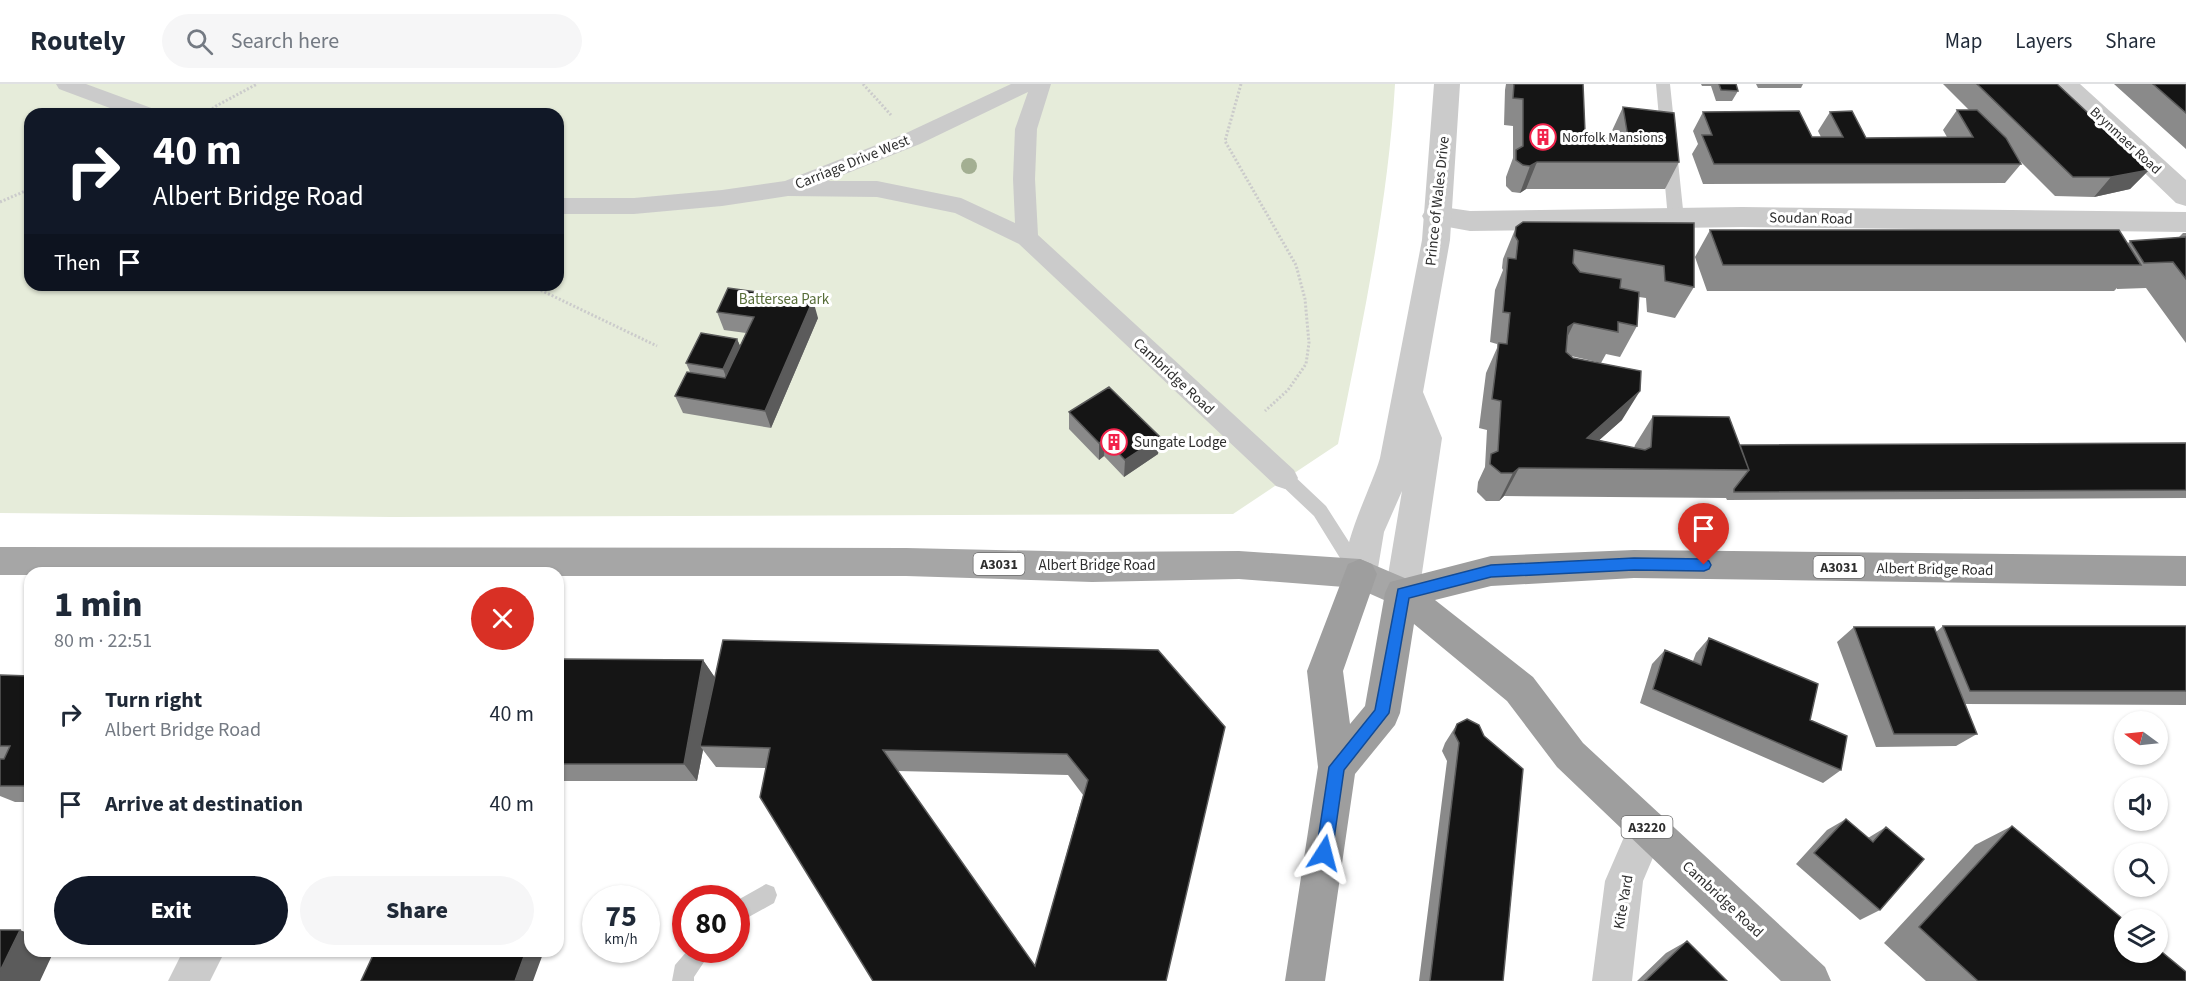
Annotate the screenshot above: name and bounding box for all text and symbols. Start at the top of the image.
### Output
search box [162,14,582,68]
text: Routely [30,21,126,61]
icon: search [183,25,216,58]
text: Search here [231,25,339,57]
text: Map [1945,26,1982,56]
text: Layers [2015,26,2072,56]
text: Share [2105,26,2156,56]
street label: Brynmaer Road [2085,102,2165,179]
text: 40 m [153,121,242,181]
building icon: Norfolk Mansions [1528,122,1558,152]
place label: Norfolk Mansions [1562,128,1664,148]
street label: Carriage Drive West [792,130,912,195]
icon: right [54,132,132,210]
street label: Prince of Wales Drive [1420,135,1455,267]
text: Albert Bridge Road [153,177,364,216]
street label: Soudan Road [1769,207,1853,230]
icon: arrive [113,246,146,279]
text: Then [54,247,101,279]
park label: Battersea Park [739,289,830,310]
street label: Cambridge Road [1128,333,1219,420]
building icon: Sungate Lodge [1099,427,1129,457]
place label: Sungate Lodge [1134,432,1227,453]
pin [1678,503,1729,565]
icon: arrive [1687,512,1720,545]
road number: A3031 [974,553,1024,575]
street label: Albert Bridge Road [1038,555,1156,576]
road number: A3031 [1814,556,1864,578]
street label: Albert Bridge Road [1876,558,1994,581]
text: 1 min [54,579,142,630]
button: close [471,587,534,650]
text: 80 m · 22:51 [54,627,152,655]
text: Turn right [105,684,202,716]
icon: right [54,698,87,731]
text: 40 m [489,698,534,730]
north arrow [2114,711,2168,765]
map controls [2114,711,2168,963]
text: Albert Bridge Road [105,716,261,744]
button: sound [2114,777,2168,831]
icon: arrive [54,788,87,821]
text: Arrive at destination [105,788,303,820]
text: 40 m [489,788,534,820]
road number: A3220 [1622,816,1672,838]
position arrow [1292,821,1356,885]
button: search [2114,843,2168,897]
street label: Cambridge Road [1677,856,1768,943]
street label: Kite Yard [1608,873,1639,931]
button: Exit [54,876,288,945]
button: Share [300,876,534,945]
speed limit sign: 80 [672,885,750,963]
text: 75 [605,895,637,938]
button: layers [2114,909,2168,963]
text: km/h [604,929,638,950]

